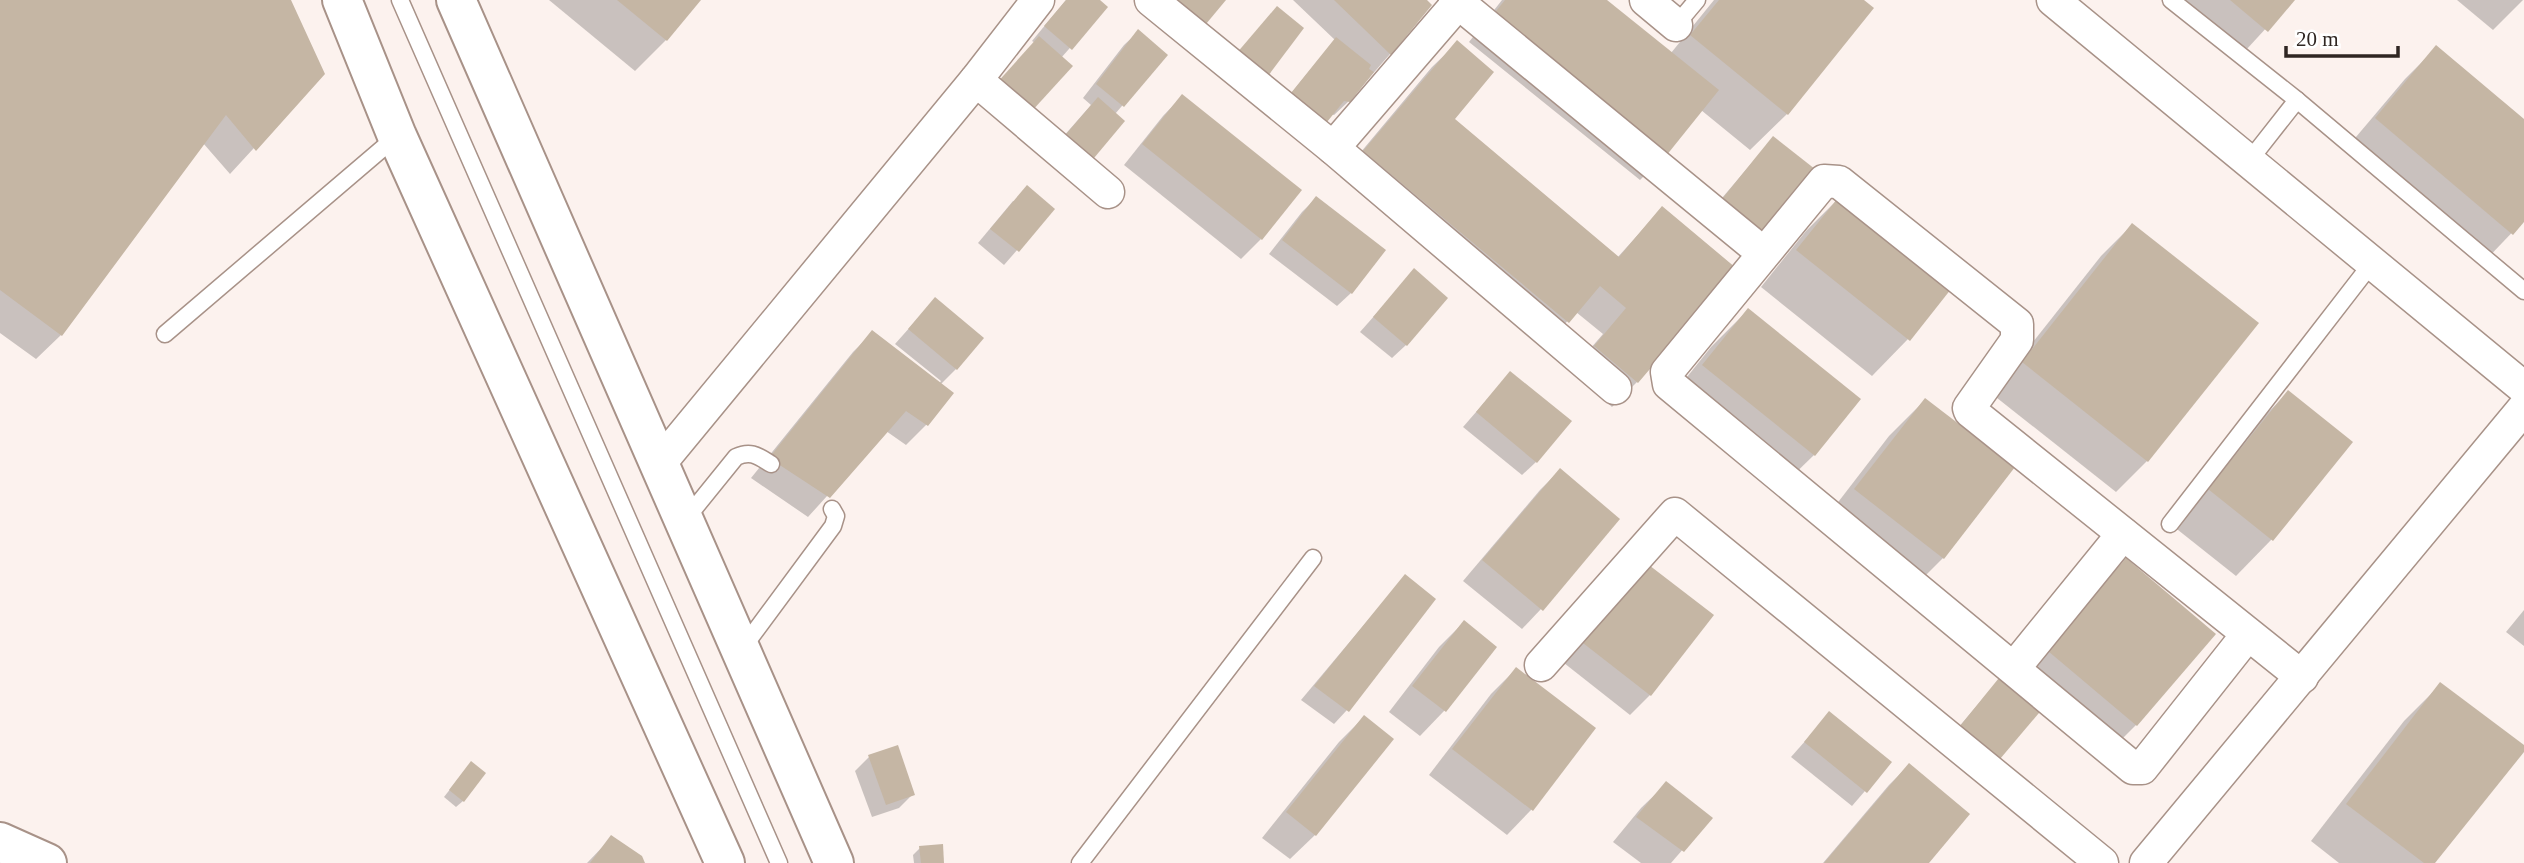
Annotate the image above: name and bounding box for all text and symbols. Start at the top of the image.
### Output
scale bar [2286,14,2398,58]
text: 20 m [2296,27,2339,51]

